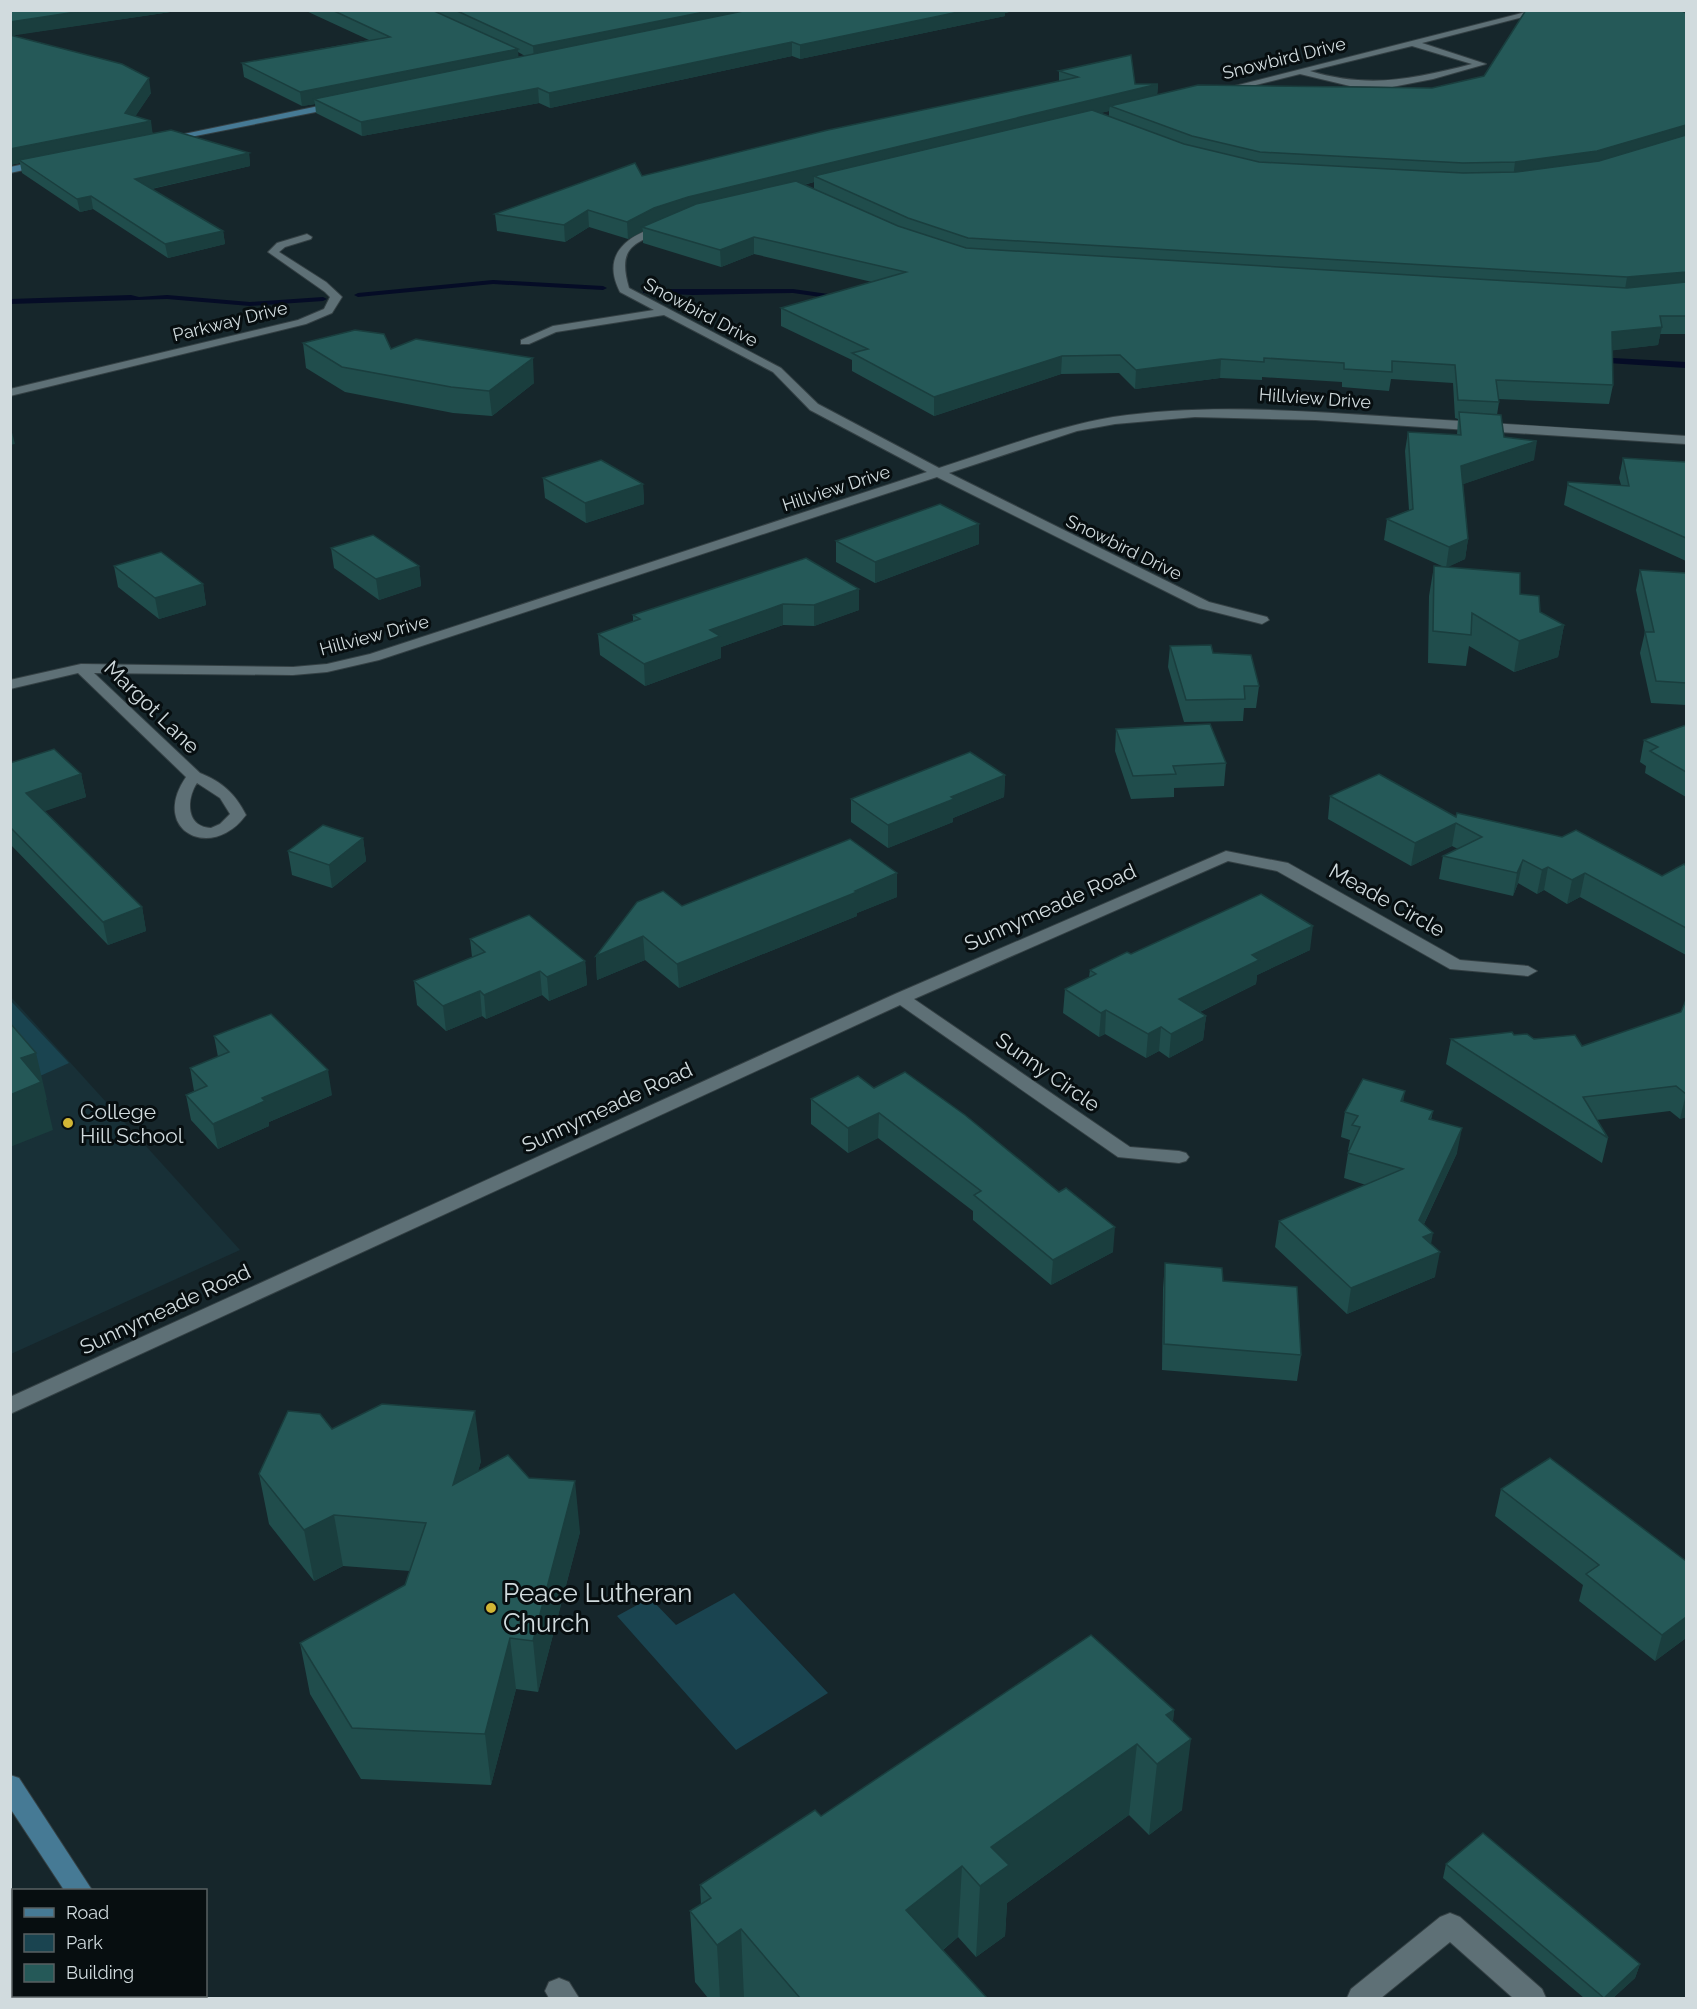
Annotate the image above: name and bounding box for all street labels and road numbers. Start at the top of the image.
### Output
street label: Snowbird Drive [1220,32,1348,83]
street label: Snowbird Drive [640,273,762,351]
street label: Parkway Drive [170,296,290,345]
street label: Hillview Drive [1258,384,1372,412]
street label: Hillview Drive [779,461,893,515]
street label: Snowbird Drive [1063,510,1186,584]
street label: Hillview Drive [317,610,431,660]
street label: Margot Lane [99,655,205,759]
street label: Sunnymeade Road [960,858,1140,956]
street label: Meade Circle [1325,858,1449,942]
street label: Sunny Circle [991,1027,1105,1117]
street label: Sunnymeade Road [518,1057,696,1157]
street label: Sunnymeade Road [76,1259,254,1359]

